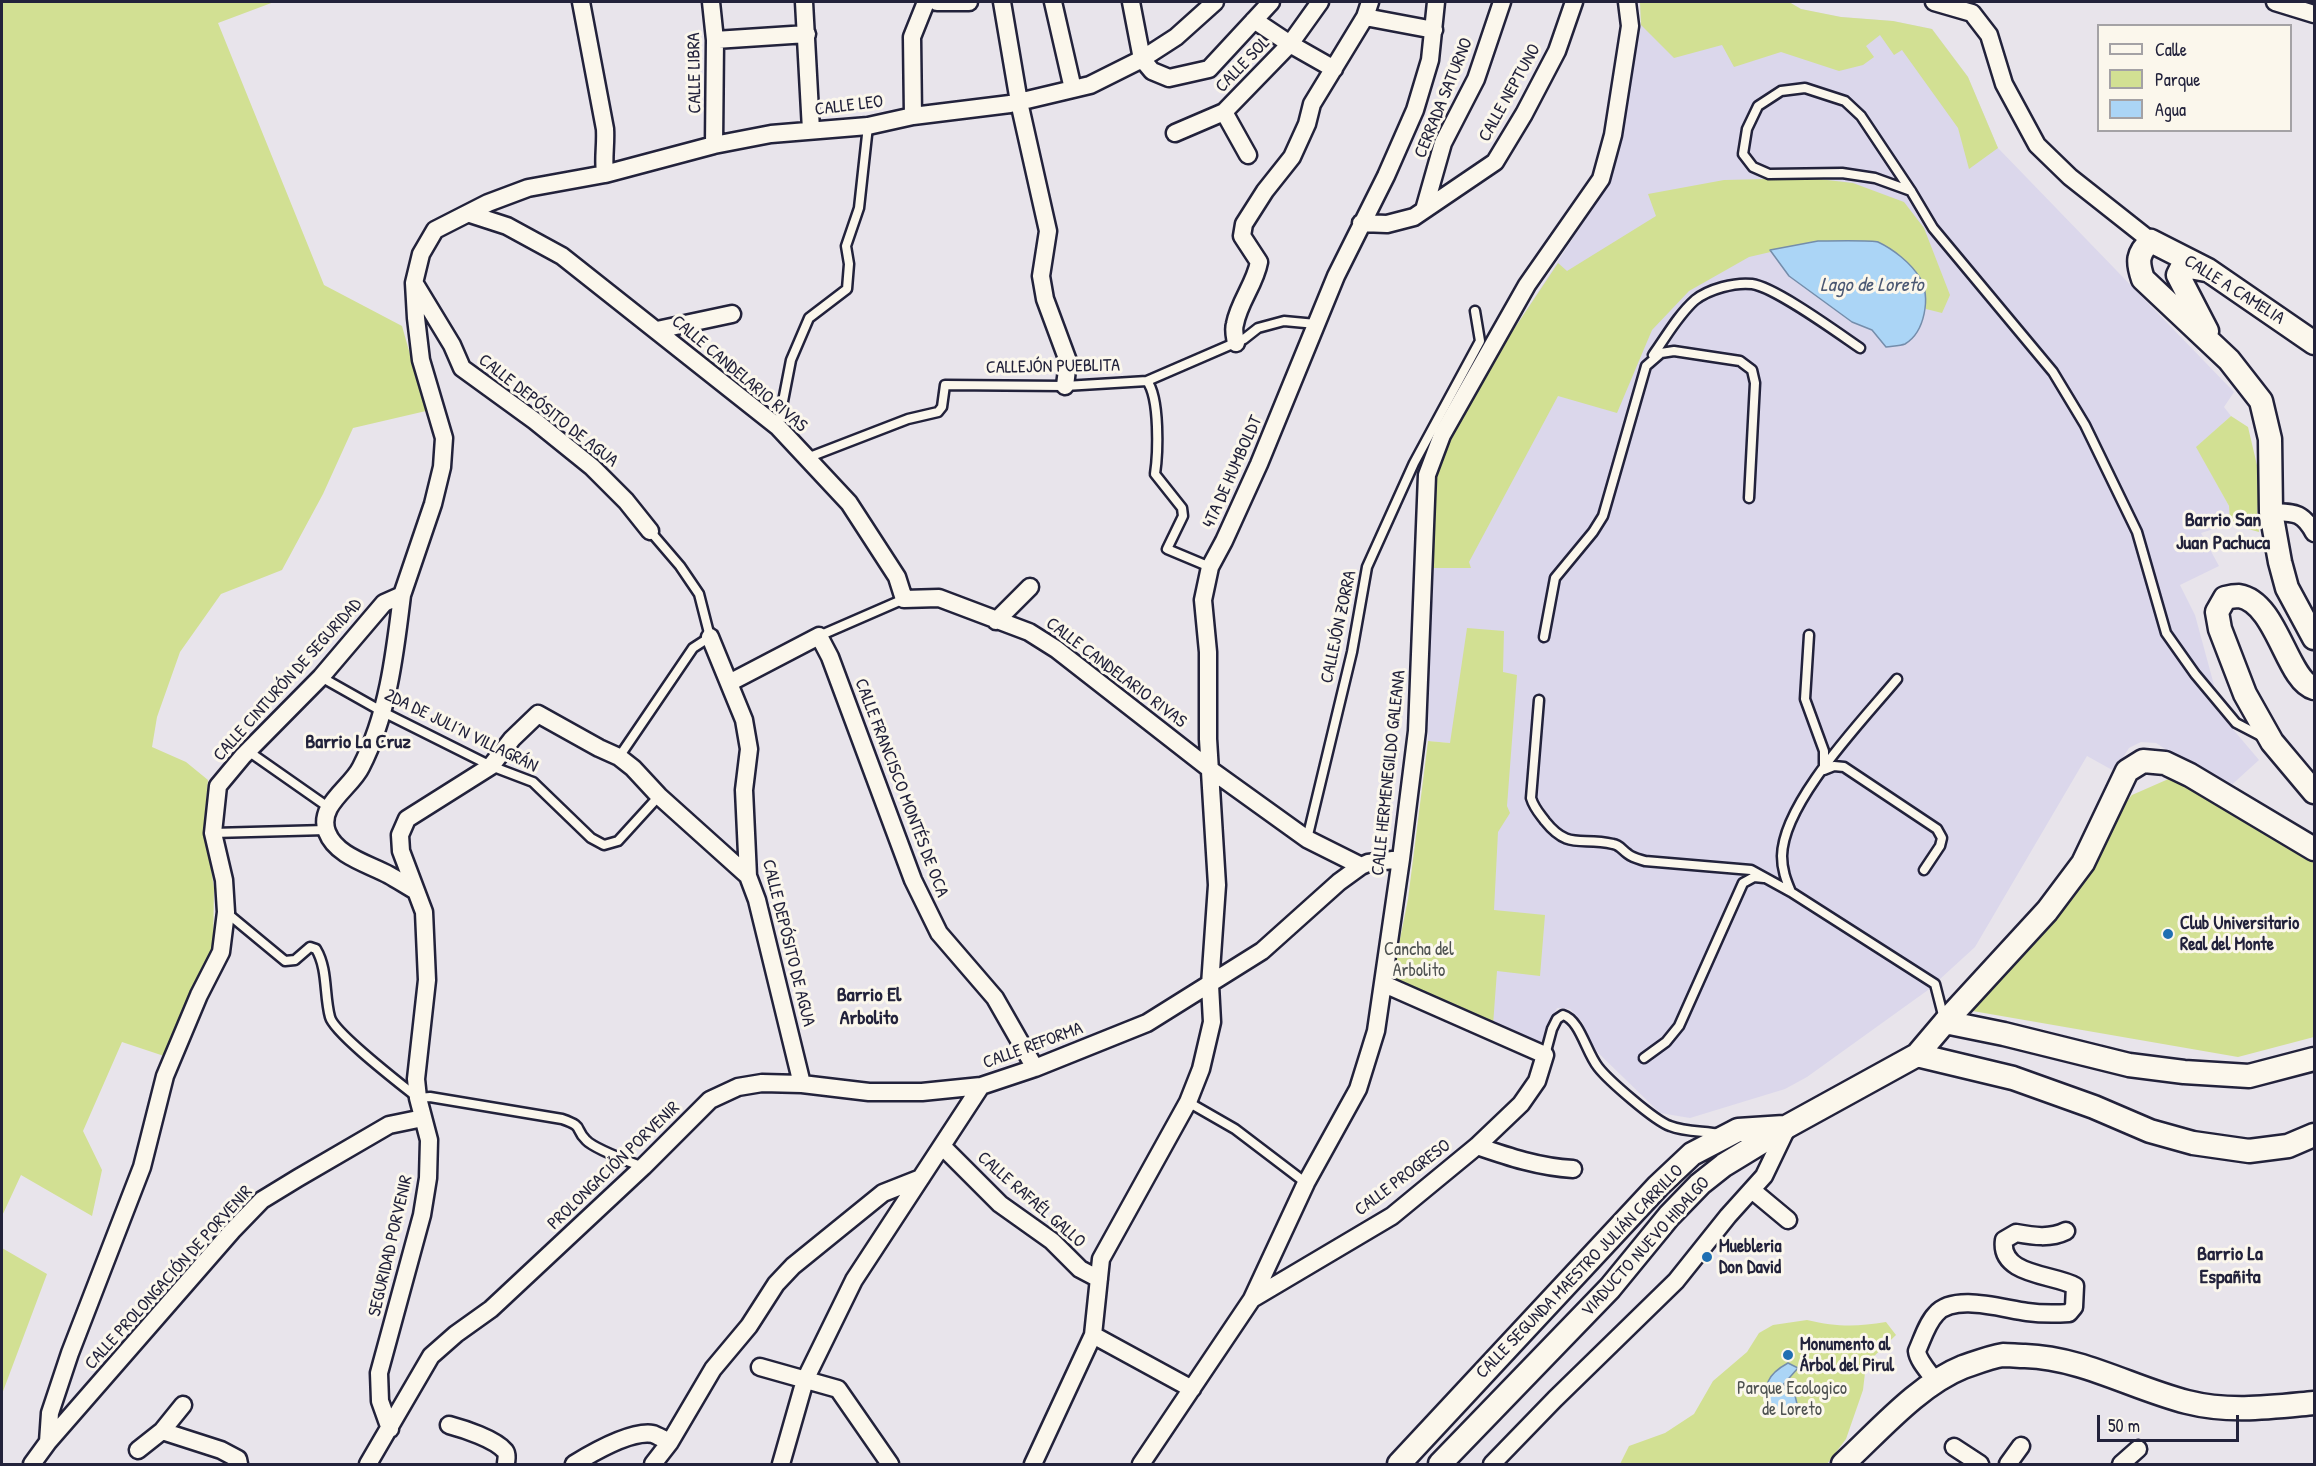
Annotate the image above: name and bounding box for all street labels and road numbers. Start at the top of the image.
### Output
street label: CALLE LIBRA [683,32,707,114]
street label: CALLE SOL [1211,33,1275,97]
street label: CERRADA SATURNO [1410,35,1478,161]
street label: CALLE NEPTUNO [1474,40,1546,146]
street label: CALLE LEO [814,91,884,121]
street label: CALLE A CAMELIA [2180,251,2288,329]
street label: CALLE CANDELARIO RIVAS [667,311,811,437]
street label: CALLE DEPÓSITO DE AGUA [474,350,622,472]
street label: CALLEJÓN PUEBLITA [986,355,1120,379]
street label: 4TA DE HUMBOLDT [1199,413,1267,531]
street label: CALLEJÓN ZORRA [1317,569,1361,685]
street label: CALLE CINTURÓN DE SEGURIDAD [209,594,367,766]
street label: CALLE CANDELARIO RIVAS [1041,613,1191,733]
street label: CALLE HERMENEGILDO GALEANA [1367,669,1411,877]
street label: CALLE FRANCISCO MONTÉS DE OCA [849,676,953,900]
street label: 2DA DE JULI´N VILLAGRÁN [381,684,541,778]
street label: CALLE DEPÓSITO DE AGUA [757,857,819,1029]
street label: CALLE REFORMA [980,1018,1086,1074]
street label: PROLONGACIÓN PORVENIR [543,1097,685,1235]
street label: CALLE PROGRESO [1351,1135,1455,1221]
street label: CALLE RAFAÉL GALLO [973,1147,1089,1253]
street label: CALLE SEGUNDA MAESTRO JULIÁN CARRILLO [1472,1161,1688,1383]
street label: SEGURIDAD PORVENIR [364,1173,418,1319]
street label: VIADUCTO NUEVO HIDALGO [1577,1173,1715,1321]
street label: CALLE PROLONGACIÓN DE PORVENIR [81,1182,257,1374]

